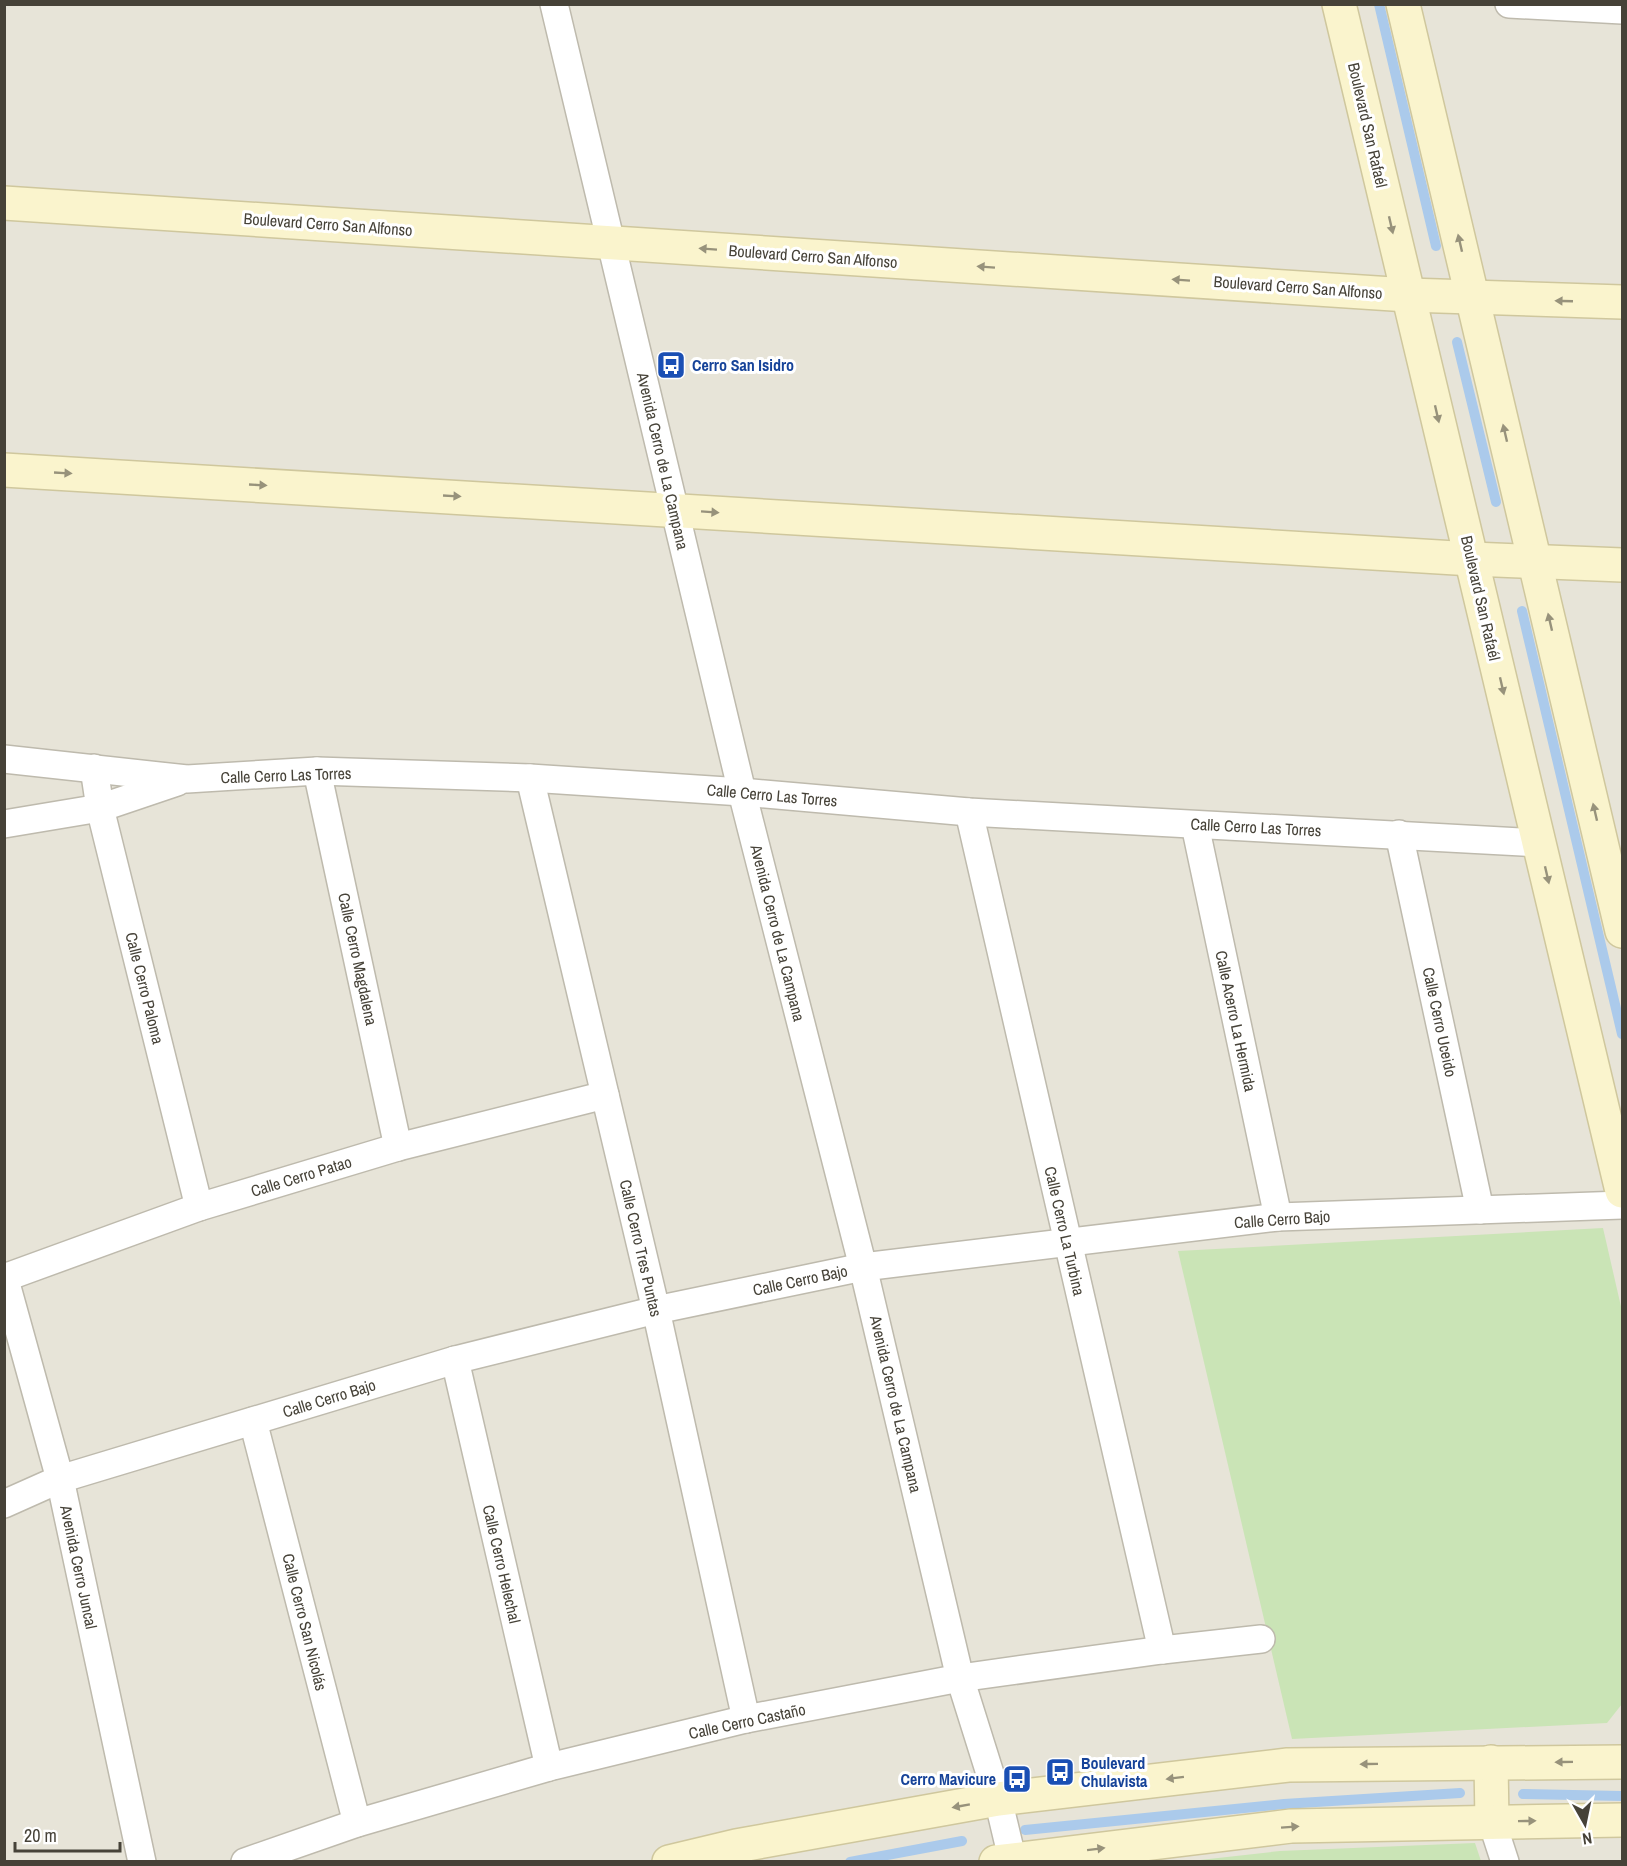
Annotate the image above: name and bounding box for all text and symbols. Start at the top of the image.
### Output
street label: Boulevard San Rafaél [1343,60,1393,190]
street label: Boulevard Cerro San Alfonso [243,207,413,241]
one-way arrow [1387,216,1397,234]
one-way arrow [1454,234,1464,252]
street label: Boulevard Cerro San Alfonso [728,239,898,273]
one-way arrow [698,244,717,254]
one-way arrow [977,262,996,272]
street label: Boulevard Cerro San Alfonso [1213,270,1383,304]
one-way arrow [1171,275,1190,284]
one-way arrow [1555,296,1574,305]
bus stop icon: Cerro San Isidro [655,349,687,381]
place label: Cerro San Isidro [692,354,794,376]
street label: Avenida Cerro de La Campana [632,369,694,553]
one-way arrow [1432,405,1442,424]
one-way arrow [1499,424,1509,442]
one-way arrow [53,469,72,478]
one-way arrow [248,480,267,489]
one-way arrow [443,492,462,501]
one-way arrow [700,507,719,517]
street label: Boulevard San Rafaél [1456,533,1506,663]
one-way arrow [1544,613,1554,632]
one-way arrow [1497,677,1507,695]
street label: Calle Cerro Las Torres [220,762,352,788]
street label: Calle Cerro Las Torres [706,778,838,812]
one-way arrow [1589,803,1599,821]
street label: Calle Cerro Las Torres [1190,813,1322,841]
street label: Avenida Cerro de La Campana [745,841,811,1024]
one-way arrow [1543,866,1552,885]
street label: Calle Cerro Magdalena [333,891,383,1028]
street label: Calle Cerro Paloma [120,930,170,1047]
street label: Calle Acerro La Hermida [1210,948,1262,1094]
street label: Calle Cerro Uceido [1418,965,1462,1079]
street label: Calle Cerro Patao [248,1150,354,1202]
street label: Calle Cerro La Turbina [1039,1164,1091,1299]
street label: Calle Cerro Tres Puntas [615,1177,667,1319]
street label: Calle Cerro Bajo [1233,1205,1331,1233]
street label: Calle Cerro Bajo [751,1259,849,1301]
street label: Avenida Cerro de La Campana [865,1312,927,1496]
street label: Calle Cerro Bajo [280,1373,378,1423]
street label: Avenida Cerro Juncal [55,1502,103,1631]
street label: Calle Cerro Helechal [478,1503,526,1626]
street label: Calle Cerro San Nicolás [277,1551,333,1693]
street label: Calle Cerro Castaño [687,1698,807,1744]
place label: Boulevard Chulavista [1081,1752,1148,1792]
bus stop icon: Boulevard Chulavista [1044,1756,1076,1788]
one-way arrow [1555,1757,1574,1766]
one-way arrow [1360,1759,1379,1769]
bus stop icon: Cerro Mavicure [1001,1763,1033,1795]
place label: Cerro Mavicure [900,1768,996,1790]
one-way arrow [1165,1773,1184,1783]
north arrow [1555,1794,1615,1854]
one-way arrow [951,1802,970,1811]
scale bar [15,1815,120,1853]
one-way arrow [1517,1816,1536,1826]
one-way arrow [1280,1822,1299,1831]
text: 20 m [24,1823,57,1848]
text: N [1581,1827,1594,1850]
one-way arrow [1087,1844,1106,1854]

